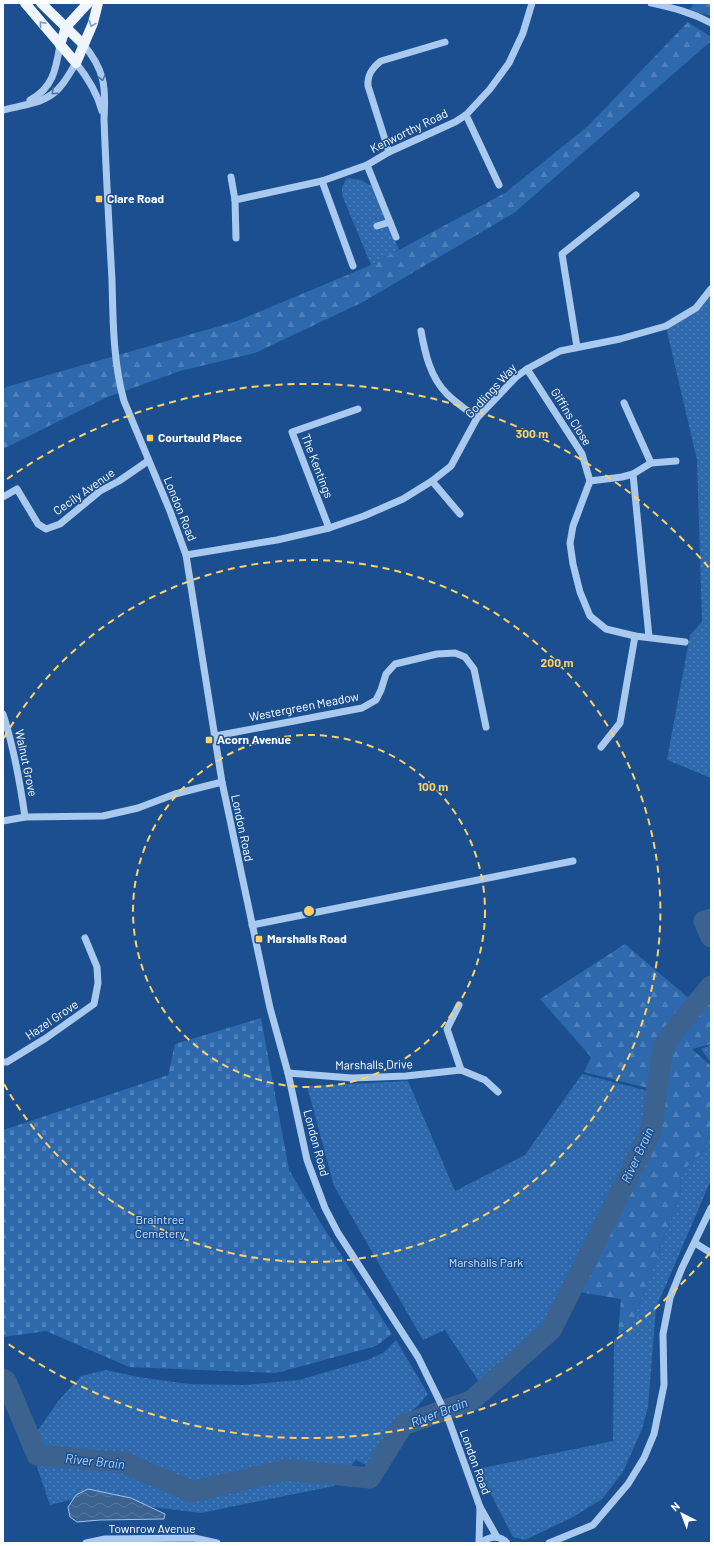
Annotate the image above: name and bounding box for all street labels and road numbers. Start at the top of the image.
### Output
street label: Kenworthy Road [367,105,450,155]
street label: Godlings Way [462,360,519,420]
street label: Giffins Close [549,385,595,448]
street label: The Kentings [299,431,337,500]
street label: Cecily Avenue [50,465,117,518]
street label: London Road [162,474,200,543]
street label: Westergreen Meadow [248,688,360,724]
street label: Walnut Grove [13,728,41,798]
street label: London Road [229,793,257,863]
street label: Hazel Grove [22,996,81,1042]
street label: Marshalls Drive [335,1056,413,1072]
street label: London Road [301,1108,333,1178]
street label: London Road [458,1427,494,1496]
street label: Townrow Avenue [108,1521,196,1535]

